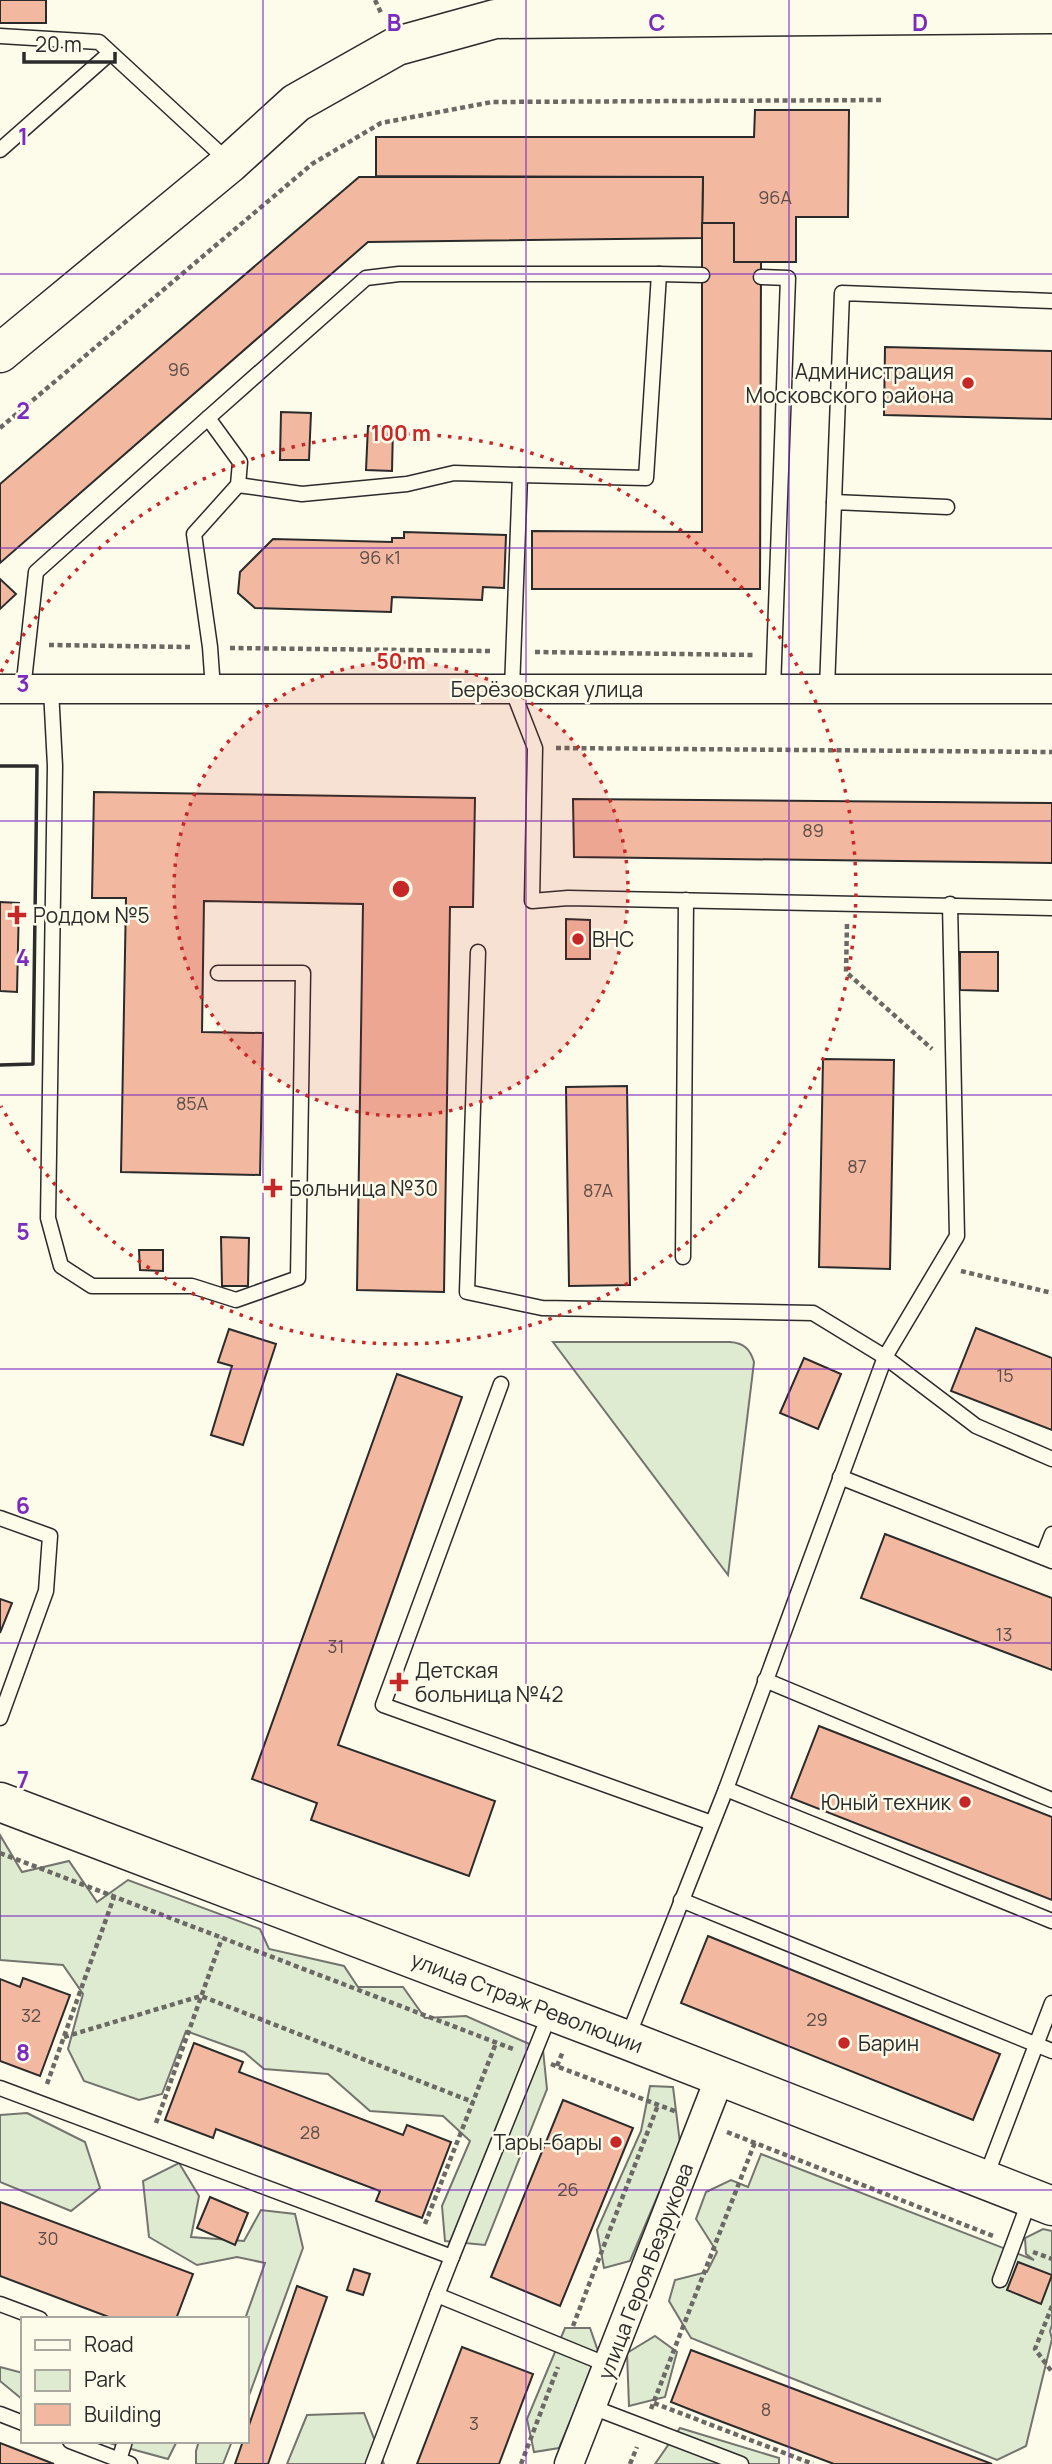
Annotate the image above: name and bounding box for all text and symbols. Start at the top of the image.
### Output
text: B [387,6,401,38]
text: C [649,6,666,38]
text: D [912,6,928,38]
scale bar [24,21,116,65]
text: 20 m [35,30,82,58]
text: 1 [18,120,28,152]
house number: 96А [758,185,792,209]
house number: 96 [168,357,190,381]
place label: Администрация Московского района [745,357,954,409]
marker: Администрация Московского района [960,375,976,391]
text: 2 [16,394,30,426]
text: 100 m [371,419,431,447]
house number: 96 к1 [359,545,401,569]
text: 50 m [376,647,426,675]
text: 3 [16,667,30,699]
street label: Берёзовская улица [451,675,643,703]
house number: 89 [802,818,824,842]
centre of rings [389,877,413,901]
place label: Роддом №5 [33,901,150,929]
marker: Роддом №5 [7,905,27,925]
place label: ВНС [592,925,634,953]
marker: ВНС [570,931,586,947]
text: 4 [16,941,30,973]
house number: 85А [176,1091,209,1115]
house number: 87 [847,1154,867,1178]
place label: Больница №30 [289,1174,438,1202]
marker: Больница №30 [263,1178,283,1198]
house number: 87А [583,1178,614,1202]
text: 5 [16,1215,30,1247]
house number: 15 [996,1363,1014,1387]
text: 6 [16,1489,30,1521]
house number: 13 [996,1622,1012,1646]
house number: 31 [328,1634,344,1658]
place label: Детская больница №42 [415,1656,563,1708]
marker: Детская больница №42 [389,1672,409,1692]
text: 7 [17,1763,29,1795]
place label: Юный техник [821,1788,952,1816]
marker: Юный техник [957,1794,973,1810]
street label: улица Страж Революции [407,1945,647,2059]
house number: 32 [21,2003,41,2027]
house number: 29 [806,2007,828,2031]
place label: Барин [858,2029,919,2057]
marker: Барин [836,2035,852,2051]
text: 8 [16,2036,30,2068]
house number: 28 [300,2120,320,2144]
place label: Тары-бары [494,2128,602,2156]
marker: Тары-бары [608,2134,624,2150]
street label: улица Героя Безрукова [591,2159,699,2383]
house number: 26 [557,2177,579,2201]
house number: 30 [38,2226,58,2250]
legend [21,2317,248,2443]
text: Road [84,2330,134,2358]
text: Park [84,2365,126,2393]
house number: 8 [761,2397,771,2421]
text: Building [84,2400,161,2428]
house number: 3 [469,2411,479,2435]

